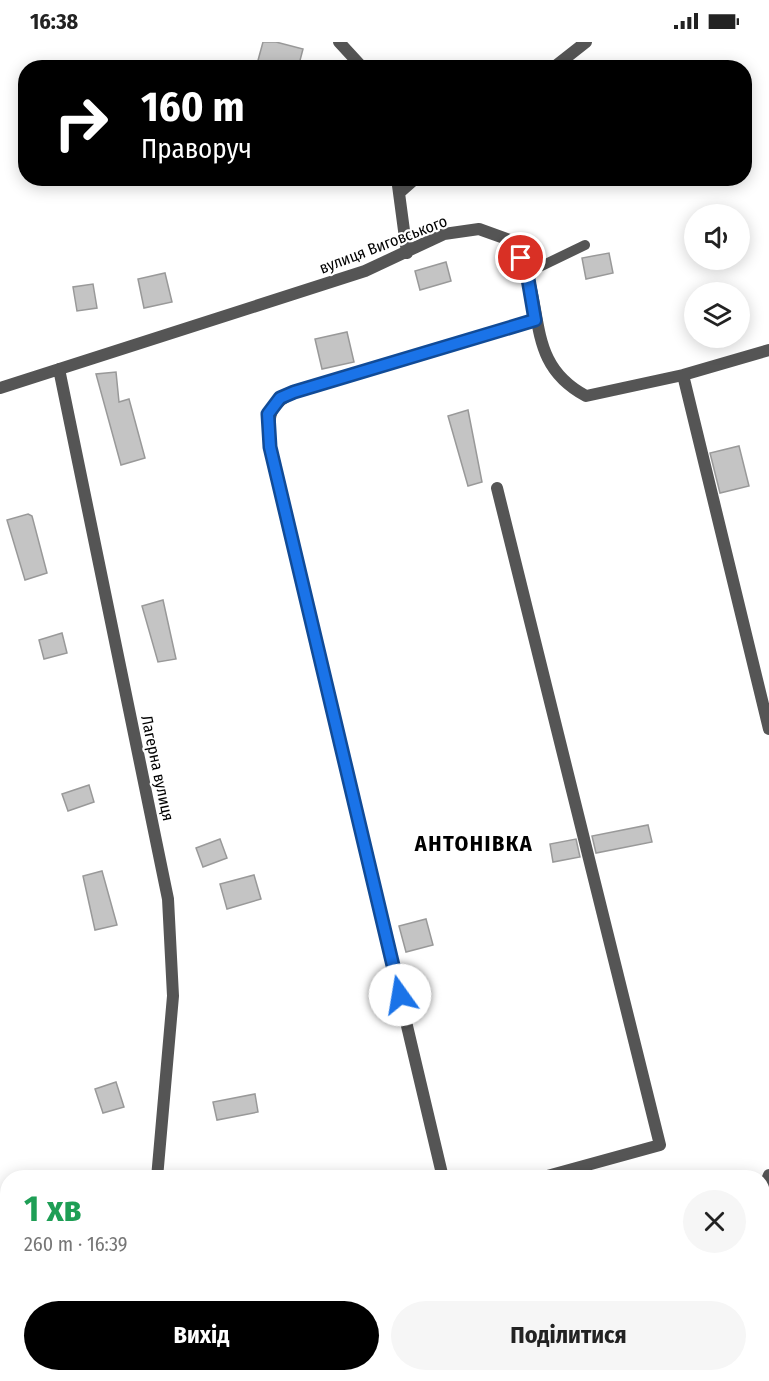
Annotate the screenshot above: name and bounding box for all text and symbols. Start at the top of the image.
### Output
text: 16:38 [30,8,78,35]
text: 160 m [141,82,244,132]
icon: right [42,84,120,162]
text: Праворуч [141,133,252,165]
map controls [684,204,750,348]
button: sound [684,204,750,270]
street label: вулиця Виговського [317,211,450,278]
pin [495,232,546,283]
icon: arrive [504,241,537,274]
button: layers [684,282,750,348]
street label: Лагерна вулиця [137,714,178,823]
district label: АНТОНІВКА [414,830,533,857]
position arrow [368,963,432,1027]
text: 1 хв [24,1187,82,1231]
button: close [683,1190,746,1253]
text: 260 m · 16:39 [24,1232,128,1256]
button: Вихід [24,1301,379,1370]
button: Поділитися [391,1301,746,1370]

